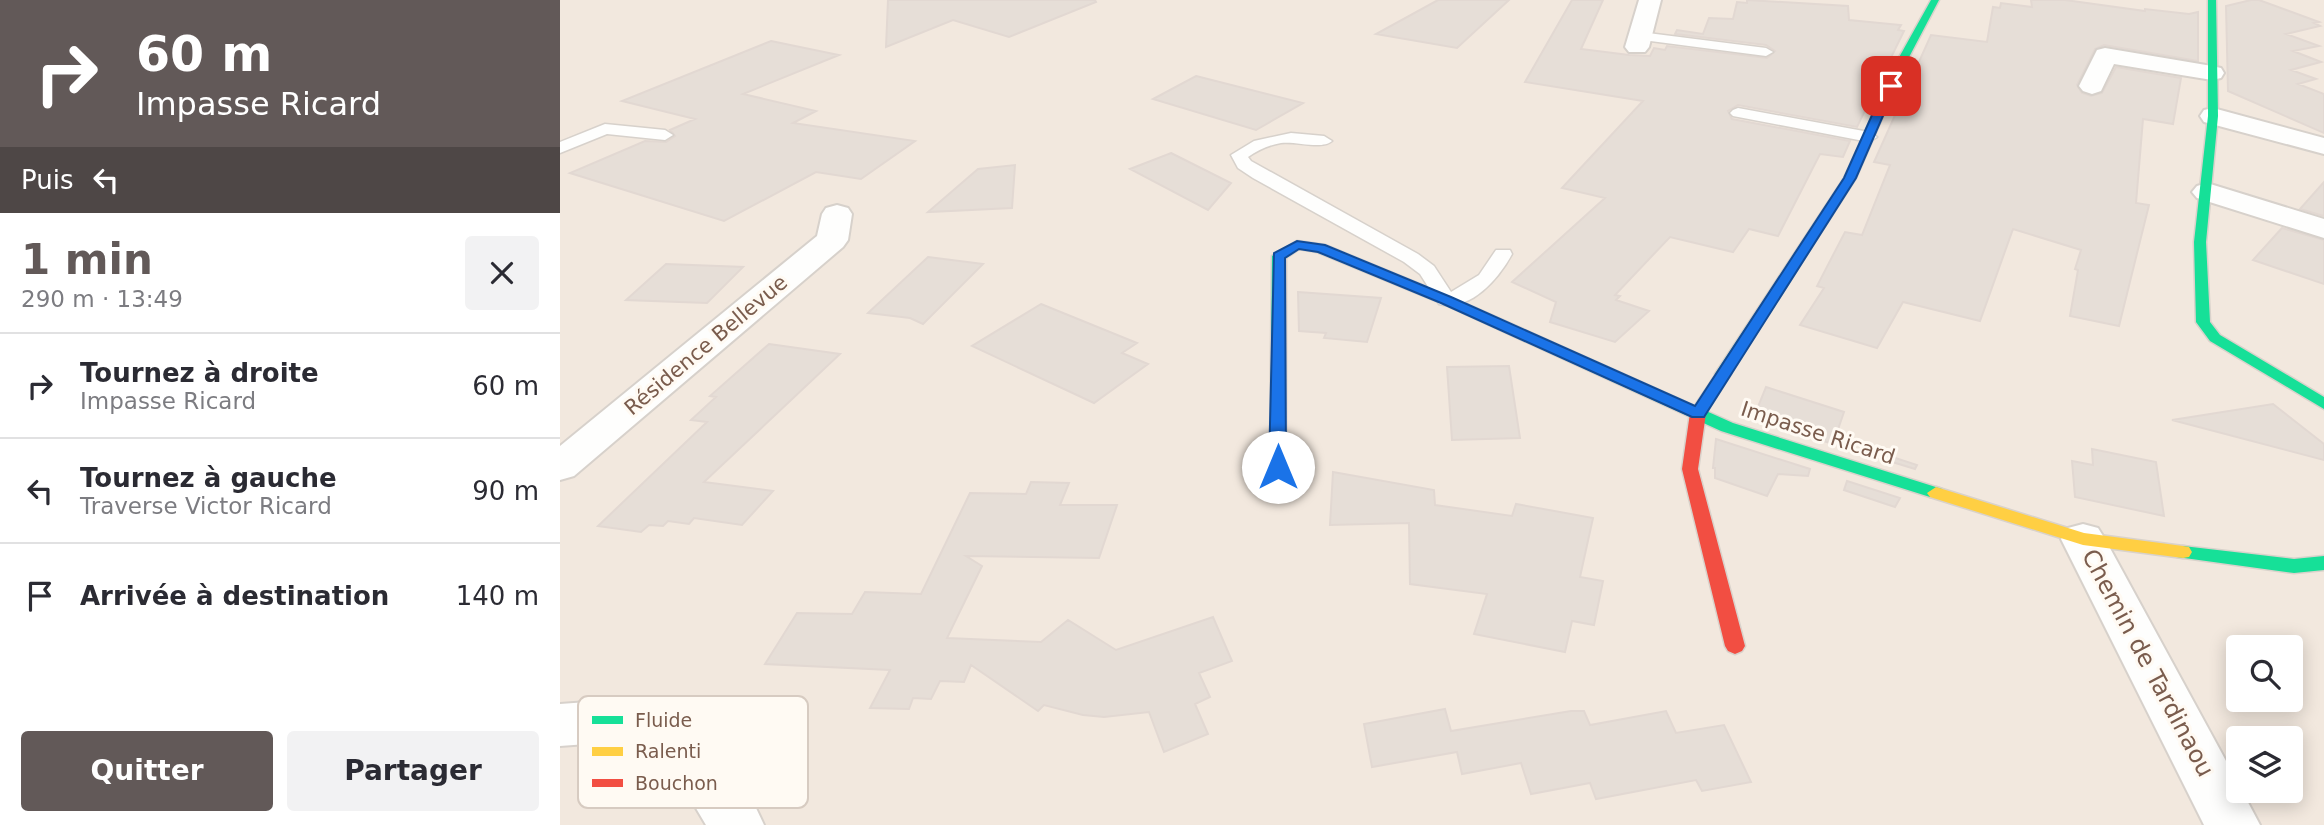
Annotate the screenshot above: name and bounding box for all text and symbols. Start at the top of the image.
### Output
text: 60 m [136,26,272,83]
icon: right [21,28,112,119]
pin [1861,56,1921,116]
icon: arrive [1872,67,1910,105]
text: Impasse Ricard [136,85,381,123]
icon: left [87,161,125,199]
text: Puis [21,165,73,195]
text: 1 min [21,235,153,284]
button: close [465,236,539,310]
street label: Résidence Bellevue [620,270,792,420]
text: 290 m · 13:49 [21,286,183,312]
text: Tournez à droite [80,358,319,388]
icon: right [21,367,59,405]
text: 60 m [472,371,539,401]
text: Impasse Ricard [80,388,256,414]
street label: Impasse Ricard [1738,397,1898,469]
position arrow [1241,430,1315,504]
text: Tournez à gauche [80,463,337,493]
icon: left [21,472,59,510]
text: 90 m [472,476,539,506]
text: Traverse Victor Ricard [80,493,332,519]
street label: Chemin de Tardinaou [2076,544,2220,782]
icon: arrive [21,577,59,615]
text: Arrivée à destination [80,581,389,611]
text: 140 m [456,581,539,611]
map controls [2226,635,2303,803]
button: search [2226,635,2303,712]
legend [578,696,808,808]
text: Fluide [635,709,692,731]
button: layers [2226,726,2303,803]
button: Quitter [21,731,273,811]
button: Partager [287,731,539,811]
text: Ralenti [635,740,701,762]
text: Bouchon [635,772,718,794]

